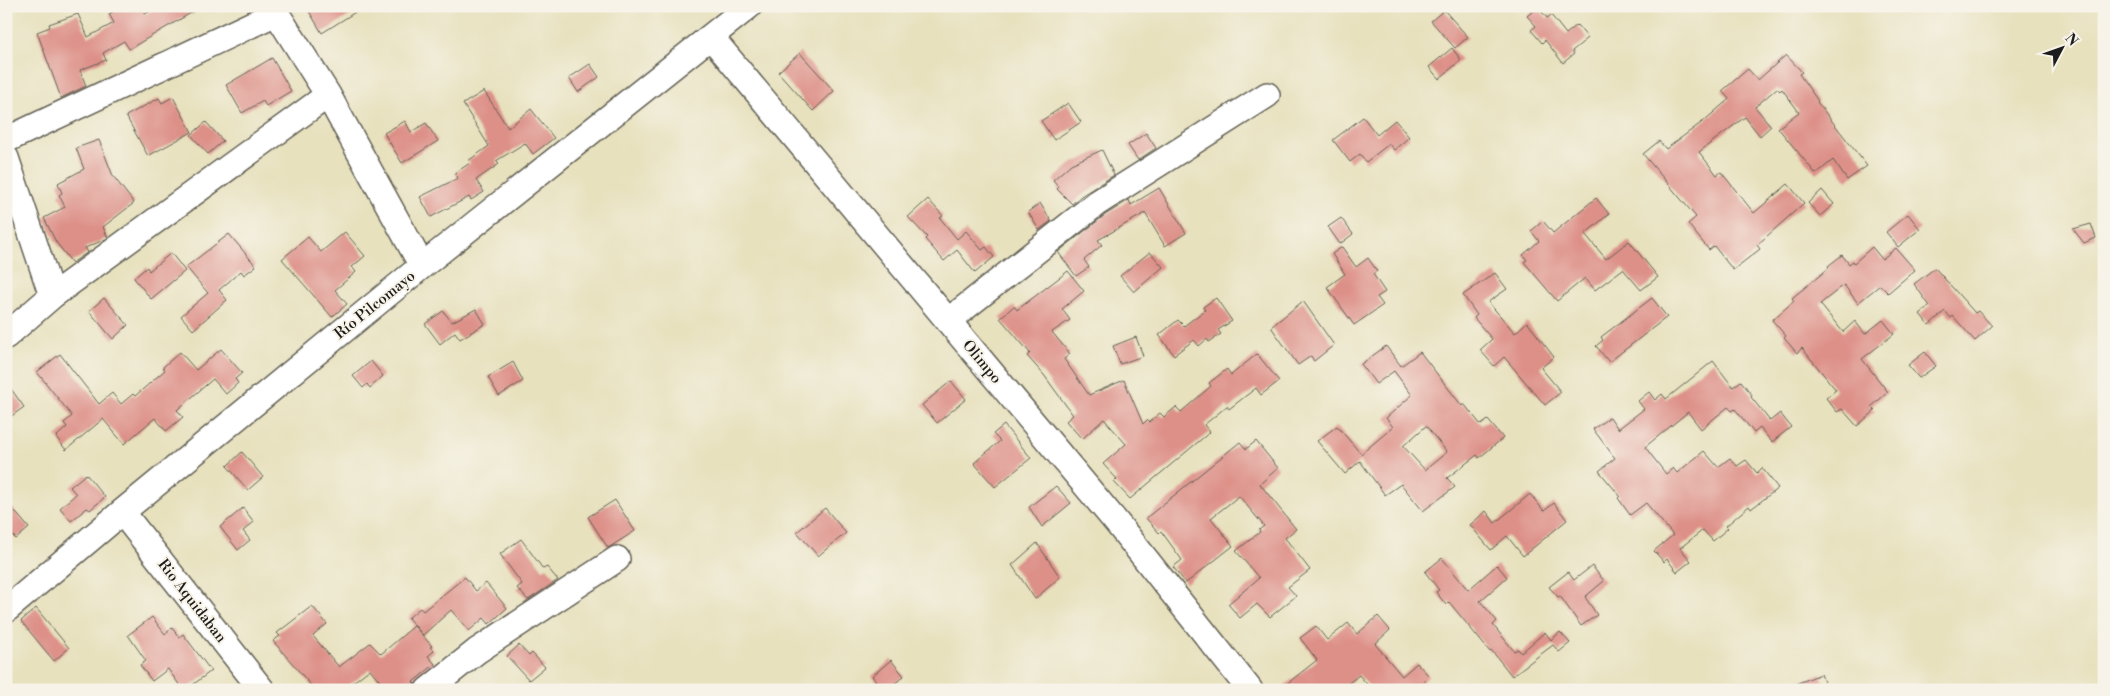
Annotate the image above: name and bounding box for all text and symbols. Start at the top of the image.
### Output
north arrow [2038,22,2088,72]
text: N [2061,30,2081,50]
street label: Río Pilcomayo [331,267,419,343]
street label: Olimpo [958,336,1006,388]
street label: Rio Aquidaban [153,555,231,647]

